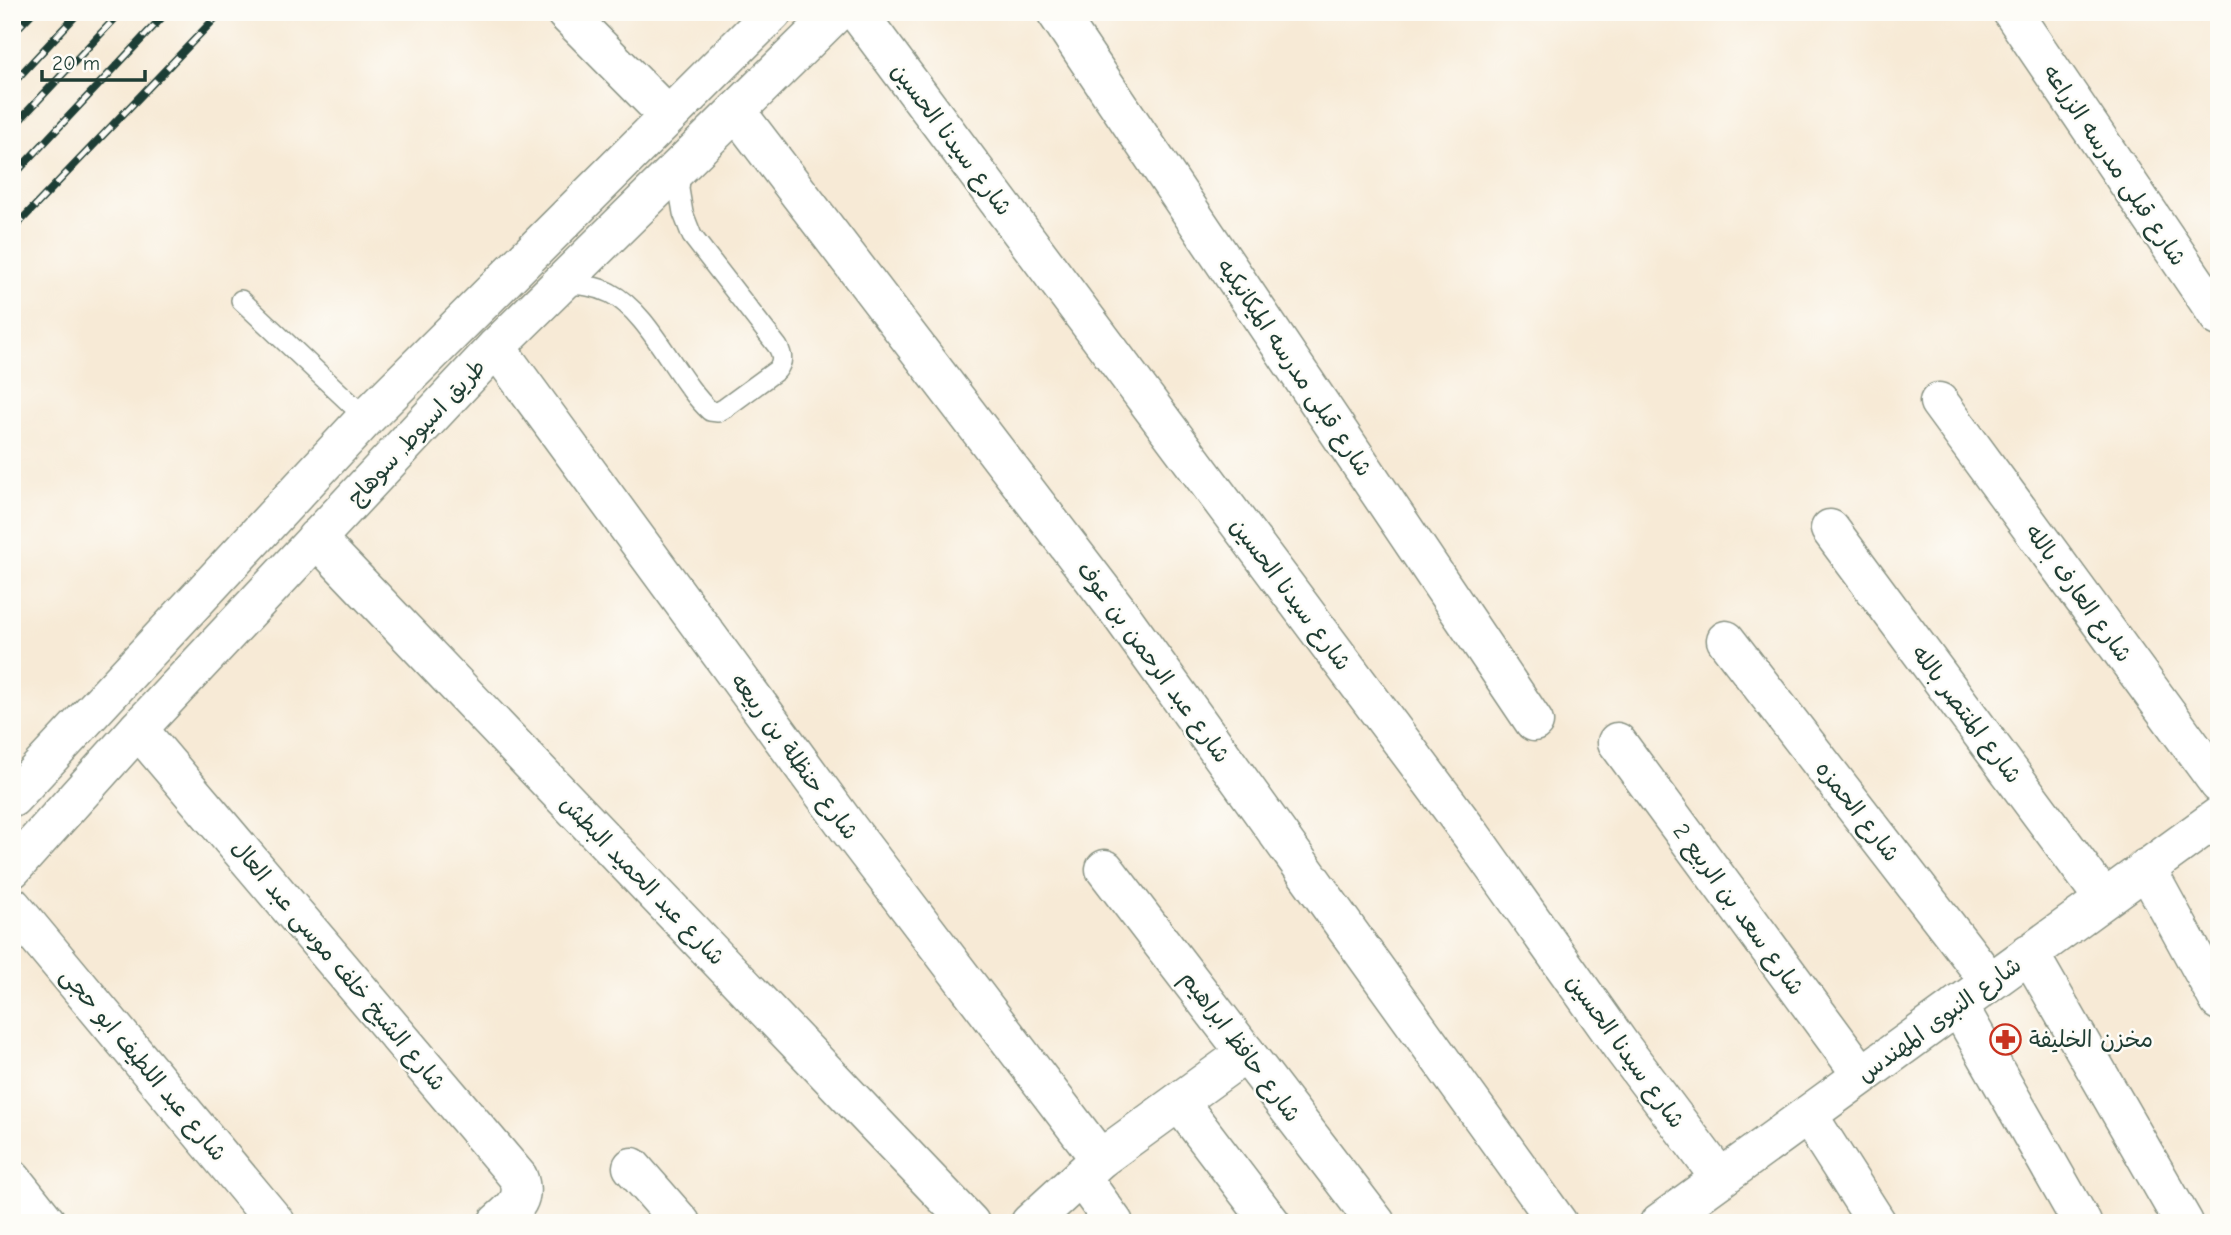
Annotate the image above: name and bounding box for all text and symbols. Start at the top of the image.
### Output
scale bar [42,38,145,82]
text: 20 m [52,51,100,75]
street label: شارع سيدنا الحسين [884,58,1018,222]
street label: شارع قبلى مدرسه الزراعه [2036,60,2192,272]
street label: شارع قبلى مدرسه الميكانيكيه [1210,253,1378,483]
street label: طريق اسيوط, سوهاج [342,354,493,513]
street label: شارع سيدنا الحسين [1223,513,1357,677]
street label: شارع العارف بالله [2018,519,2138,669]
street label: شارع عبد الرحمن بن عوف [1070,556,1236,769]
street label: شارع المنتصر بالله [1904,640,2027,790]
street label: شارع حنظلة بن ربيعه [723,668,864,846]
street label: شارع الحمزه [1808,756,1905,868]
street label: شارع عبد الحميد البطش [553,790,731,972]
street label: شارع سعد بن الربيع 2 [1665,818,1810,1002]
street label: شارع الشيخ خلف موسى عبد العال [224,834,452,1098]
street label: شارع النبوى المهندس [1852,951,2027,1089]
street label: شارع عبد اللطيف ابو حجى [53,962,232,1168]
street label: شارع حافظ ابراهيم [1172,965,1306,1130]
street label: شارع سيدنا الحسين [1559,969,1690,1135]
pharmacy icon: مخزن الخليفة [1989,1022,2023,1056]
place label: مخزن الخليفة [2029,1026,2153,1053]

